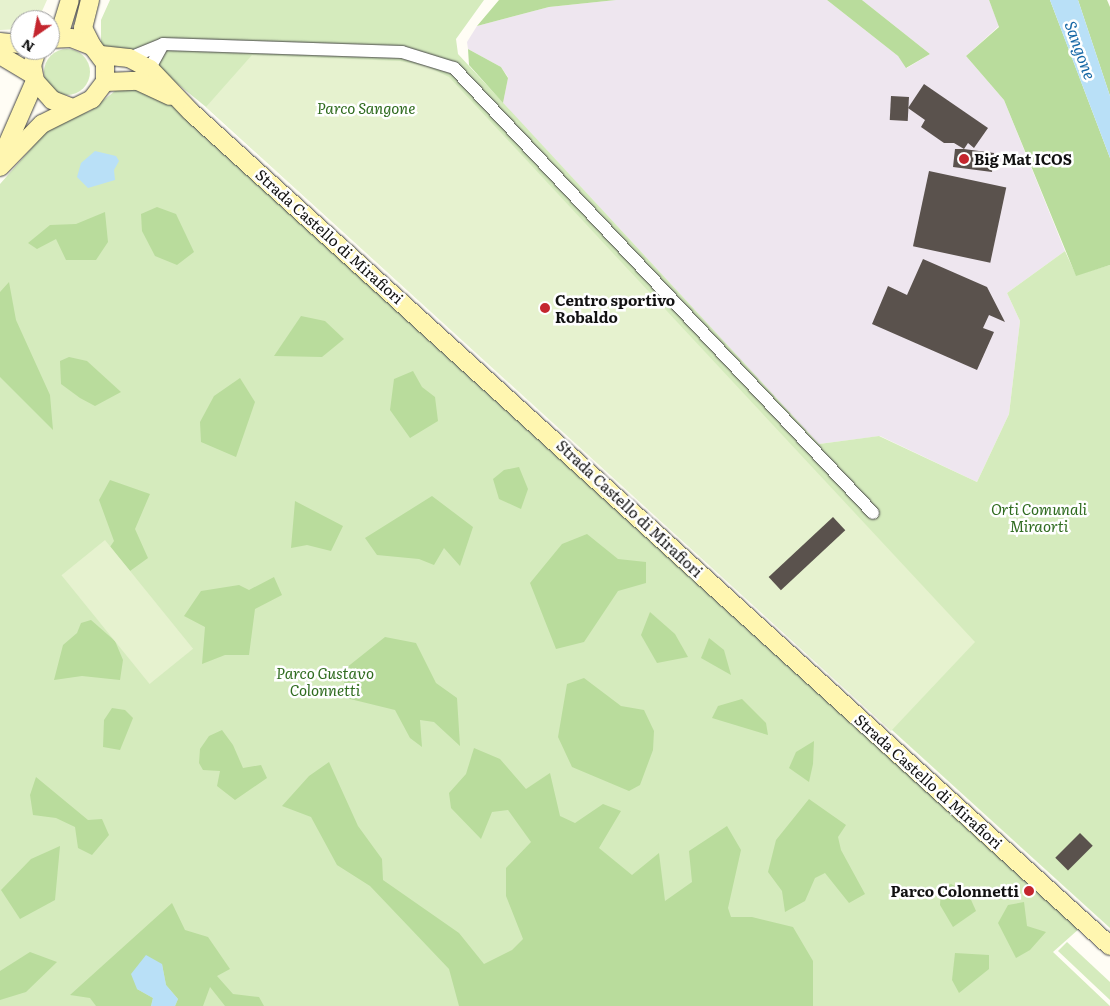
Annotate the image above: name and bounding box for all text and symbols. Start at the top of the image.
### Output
north arrow [10,10,60,60]
water label: Sangone [1062,18,1100,82]
text: N [17,35,38,58]
park label: Parco Sangone [317,99,415,117]
place label: Big Mat ICOS [974,150,1072,168]
marker: Big Mat ICOS [958,153,970,165]
street label: Strada Castello di Mirafiori [252,165,408,307]
place label: Centro sportivo Robaldo [555,290,675,325]
marker: Centro sportivo Robaldo [539,302,551,314]
street label: Strada Castello di Mirafiori [553,436,707,580]
park label: Orti Comunali Miraorti [991,499,1087,534]
park label: Parco Gustavo Colonnetti [276,663,374,698]
street label: Strada Castello di Mirafiori [851,710,1007,852]
place label: Parco Colonnetti [891,882,1019,900]
marker: Parco Colonnetti [1023,885,1035,897]

